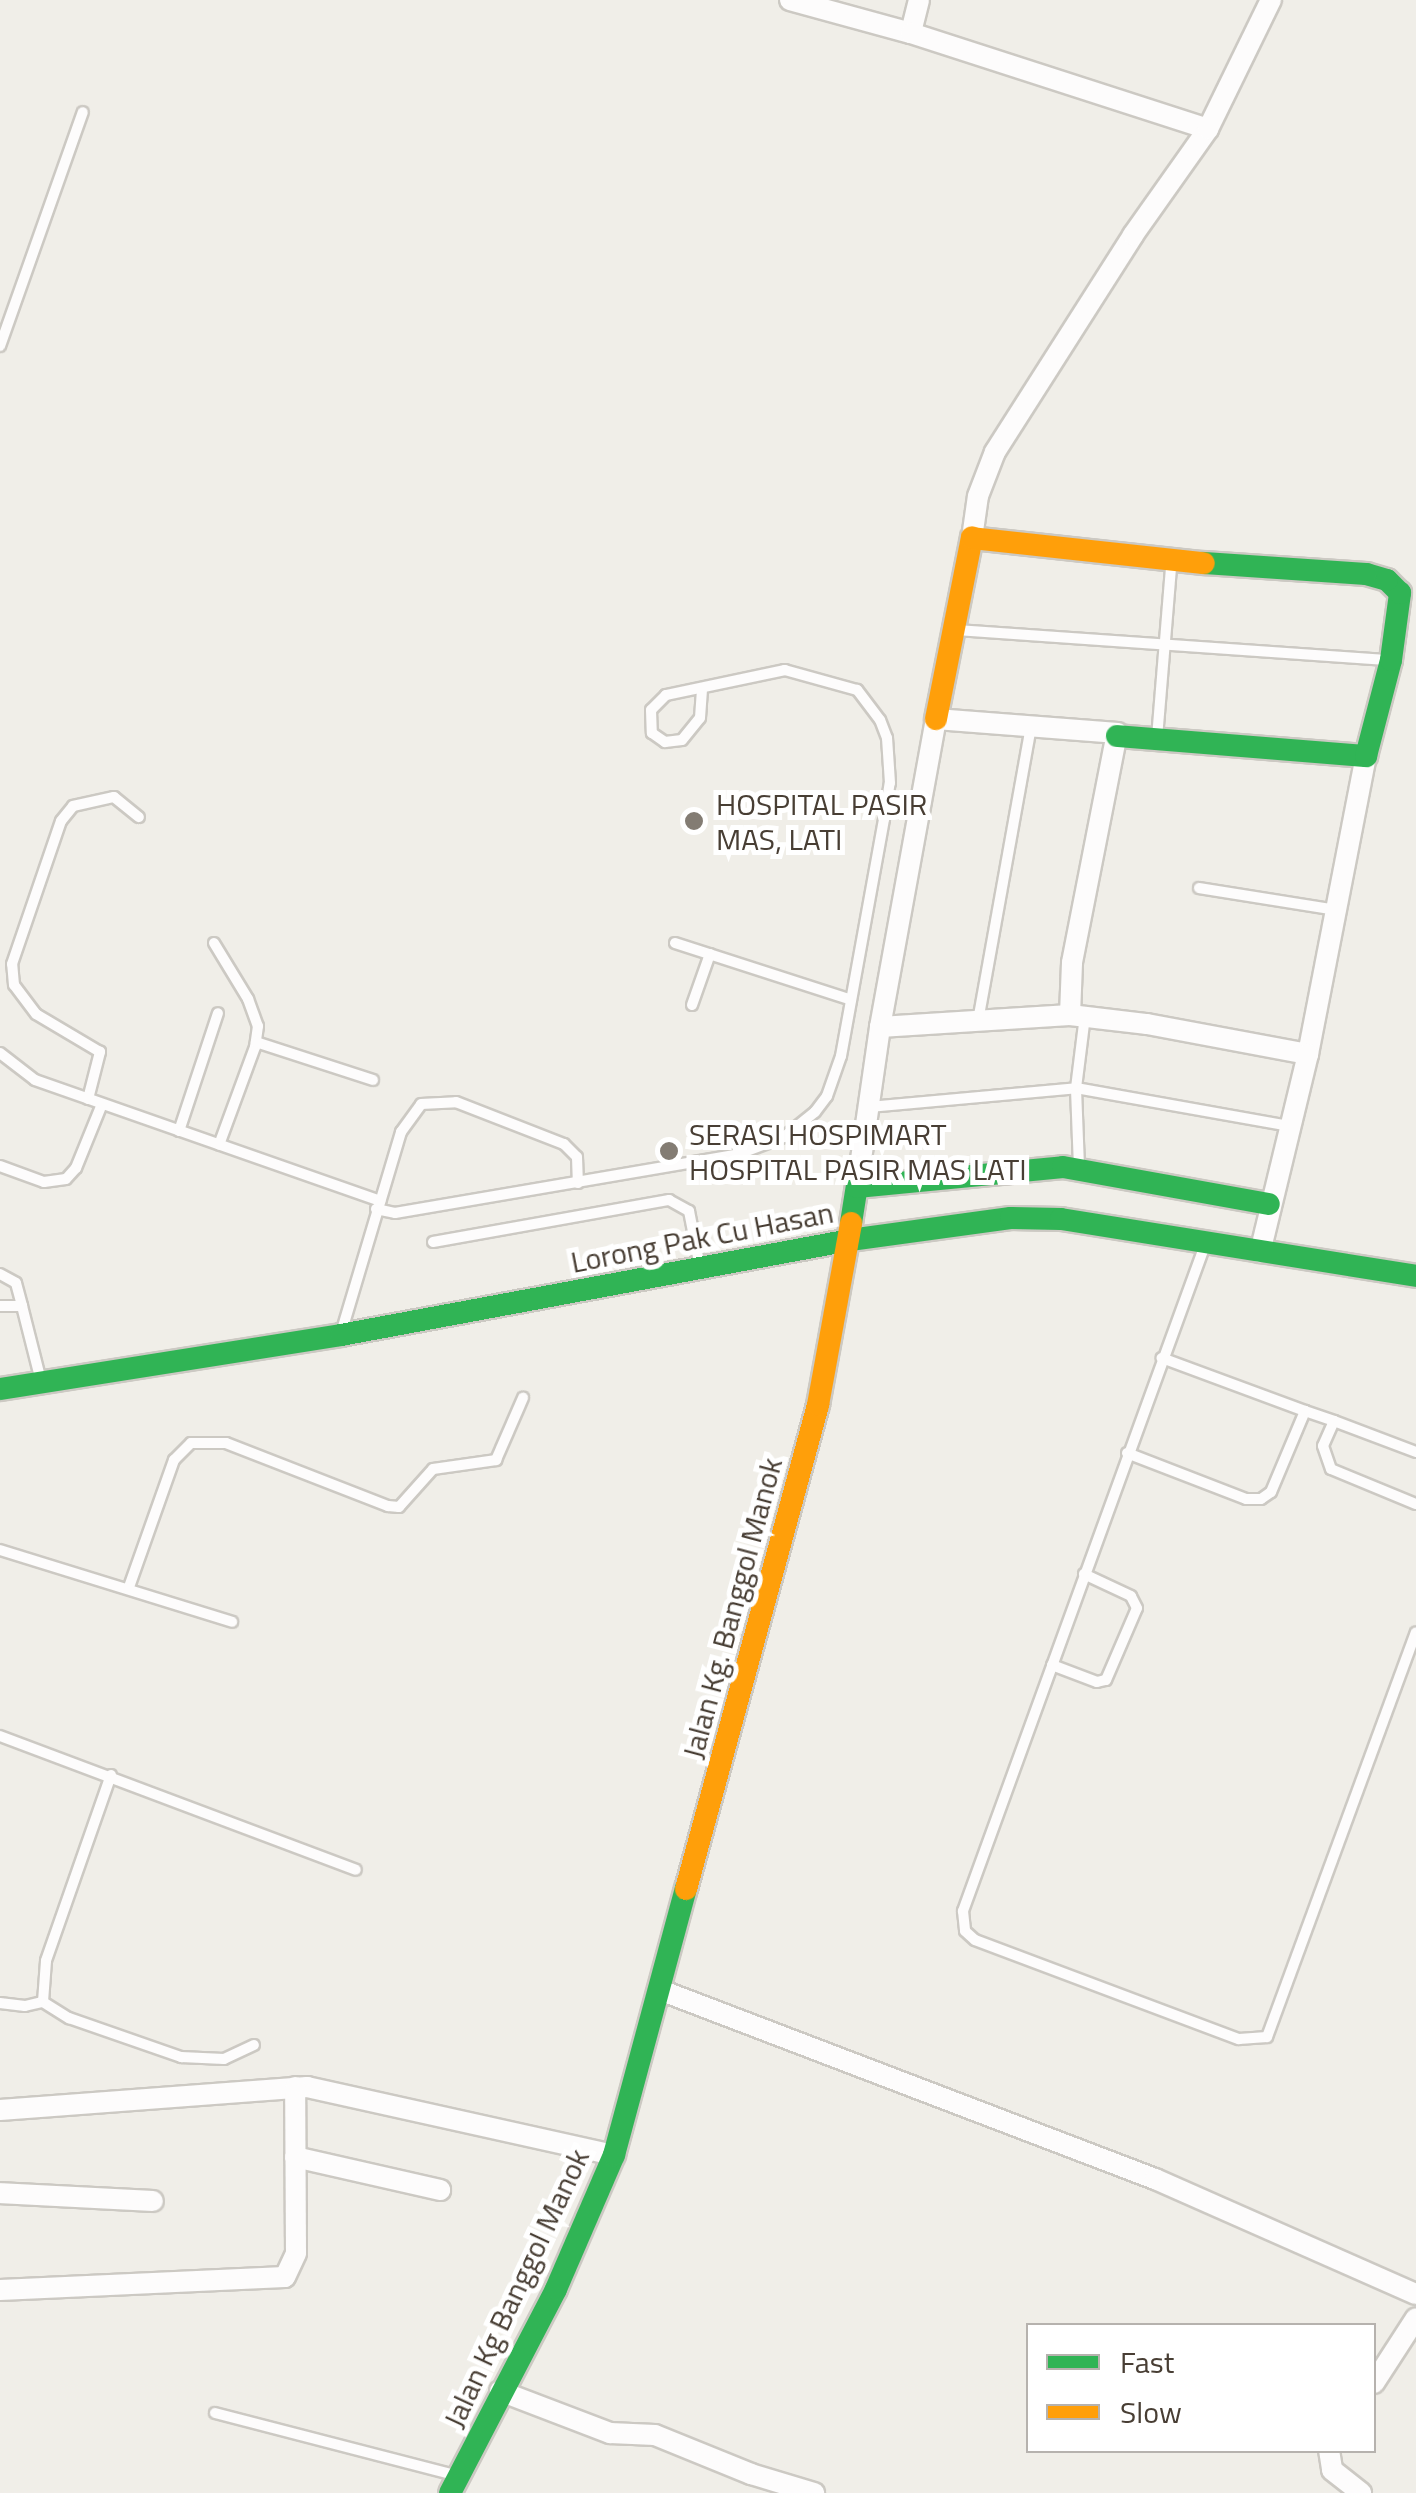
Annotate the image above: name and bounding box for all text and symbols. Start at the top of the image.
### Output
place label: HOSPITAL PASIR MAS, LATI [716,786,927,856]
marker: HOSPITAL PASIR MAS, LATI [681,808,707,834]
place label: SERASI HOSPIMART HOSPITAL PASIR MAS LATI [689,1116,1027,1186]
marker: SERASI HOSPIMART HOSPITAL PASIR MAS LATI [658,1140,680,1162]
street label: Lorong Pak Cu Hasan [568,1194,836,1280]
street label: Jalan Kg. Banggol Manok [675,1454,789,1762]
street label: Jalan Kg Banggol Manok [436,2143,596,2433]
legend [1026,2323,1376,2453]
text: Fast [1120,2339,1174,2385]
text: Slow [1120,2389,1182,2435]

